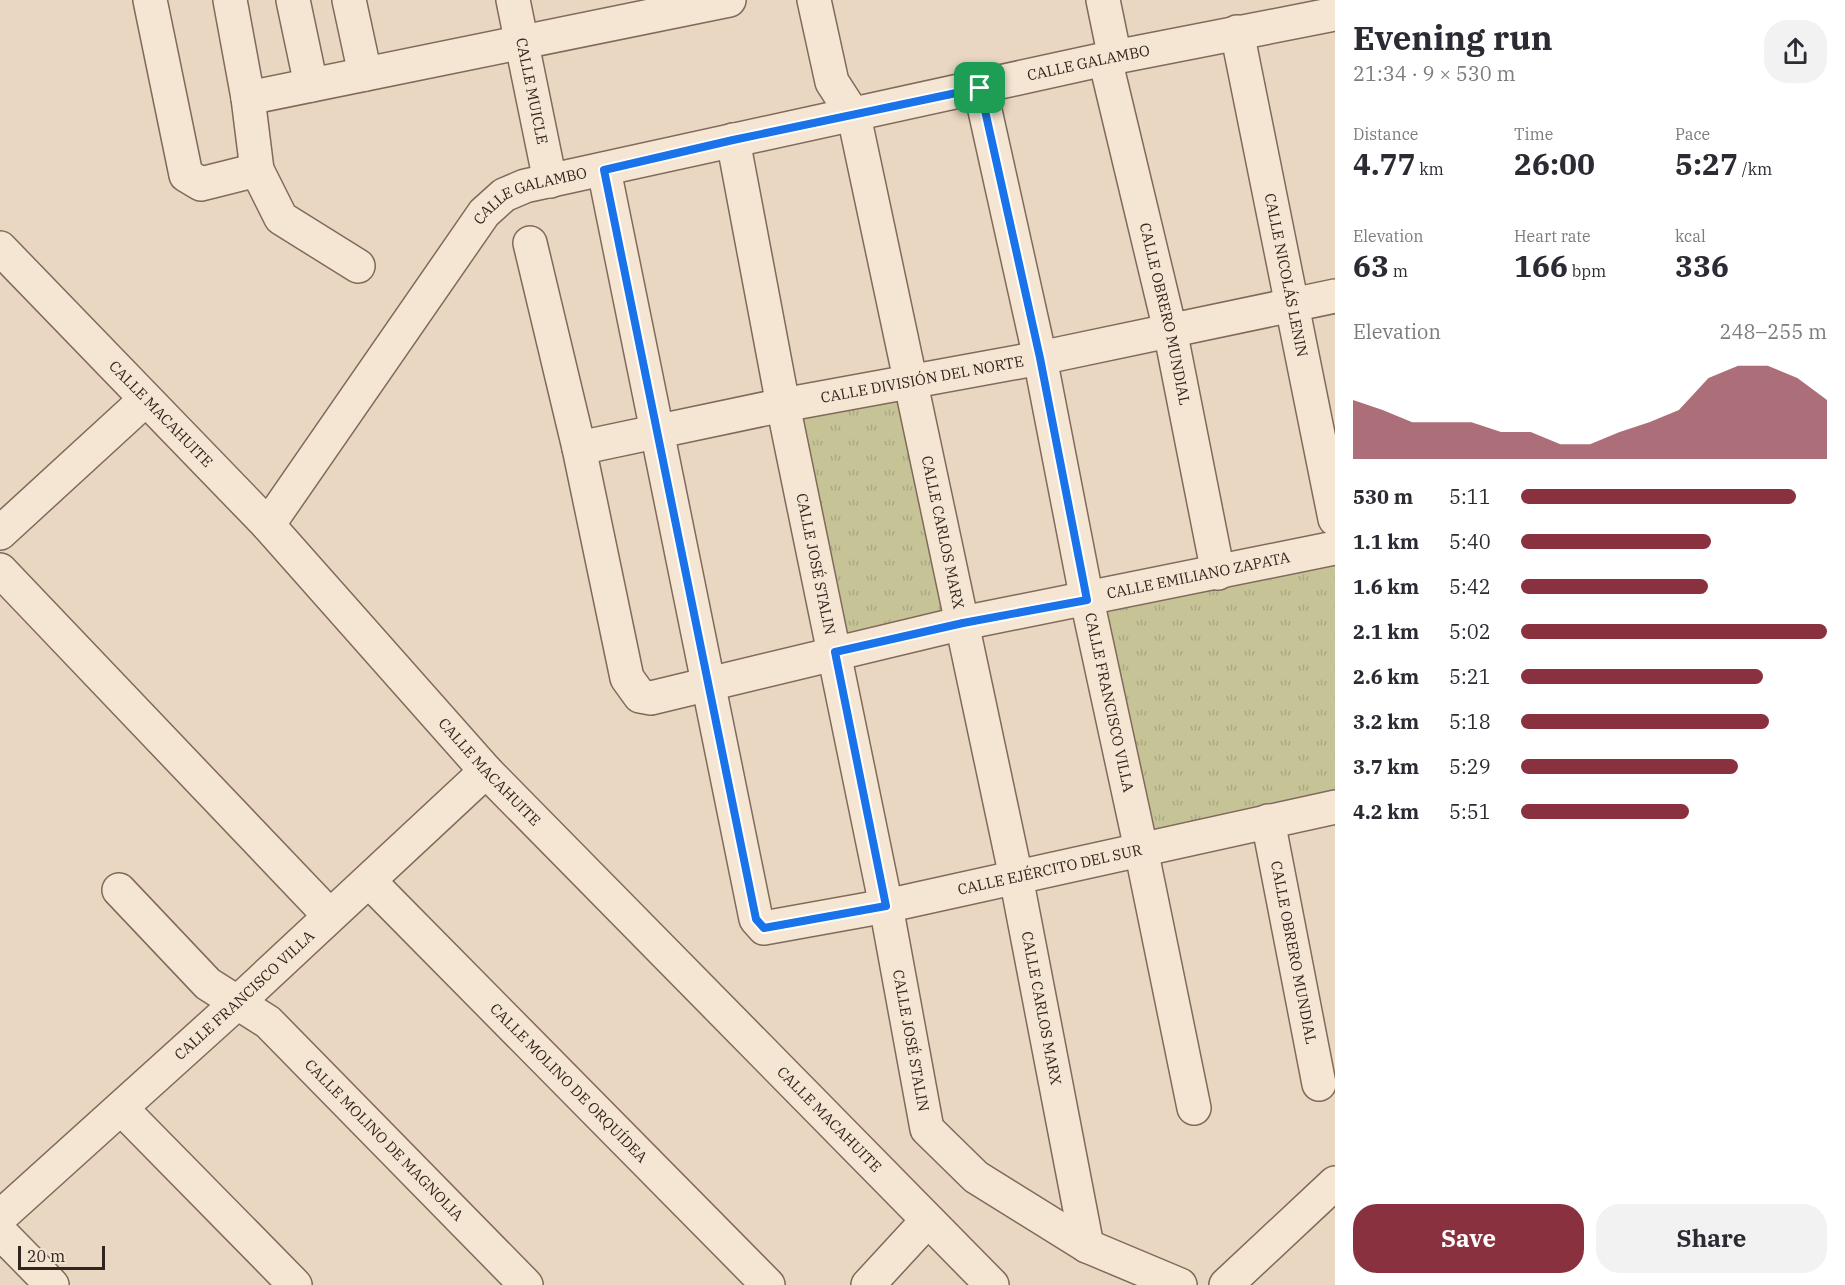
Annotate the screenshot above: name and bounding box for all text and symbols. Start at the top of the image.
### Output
text: Evening run [1353,16,1553,59]
button: share [1764,20,1827,83]
street label: CALLE MUICLE [512,36,552,146]
street label: CALLE GALAMBO [1025,40,1151,85]
text: 21:34 · 9 × 530 m [1353,60,1516,87]
pin [954,62,1005,113]
icon: arrive [963,71,996,104]
text: Distance [1353,124,1418,144]
text: Time [1514,124,1553,144]
text: Pace [1675,124,1710,144]
text: 4.77 [1353,144,1415,183]
text: 26:00 [1514,144,1595,183]
text: 5:27 [1675,144,1738,183]
text: km [1415,159,1444,179]
text: /km [1738,159,1772,179]
street label: CALLE GALAMBO [469,163,589,228]
street label: CALLE NICOLÁS LENIN [1261,191,1312,359]
street label: CALLE OBRERO MUNDIAL [1136,221,1195,407]
text: Elevation [1353,226,1423,246]
text: Heart rate [1514,226,1591,246]
text: kcal [1675,226,1706,246]
text: 63 [1353,246,1389,285]
text: 166 [1514,246,1568,285]
text: 336 [1675,246,1729,285]
text: m [1389,261,1408,281]
text: bpm [1568,261,1606,281]
text: Elevation [1353,318,1441,345]
text: 248–255 m [1720,318,1827,345]
street label: CALLE DIVISIÓN DEL NORTE [819,351,1025,407]
street label: CALLE MACAHUITE [105,356,217,471]
street label: CALLE CARLOS MARX [918,454,969,610]
text: 530 m [1353,483,1413,510]
text: 5:11 [1449,483,1491,510]
street label: CALLE JOSÉ STALIN [792,491,840,636]
text: 1.1 km [1353,528,1419,555]
text: 5:40 [1449,528,1491,555]
street label: CALLE EMILIANO ZAPATA [1105,547,1292,603]
text: 1.6 km [1353,573,1419,600]
text: 5:42 [1449,573,1491,600]
street label: CALLE FRANCISCO VILLA [1081,611,1139,795]
text: 2.1 km [1353,618,1419,645]
text: 5:02 [1449,618,1491,645]
text: 2.6 km [1353,663,1419,690]
text: 5:21 [1449,663,1491,690]
text: 3.2 km [1353,708,1419,735]
text: 5:18 [1449,708,1491,735]
street label: CALLE MACAHUITE [434,714,545,830]
text: 3.7 km [1353,753,1419,780]
text: 5:29 [1449,753,1491,780]
text: 4.2 km [1353,798,1419,825]
text: 5:51 [1449,798,1491,825]
street label: CALLE EJÉRCITO DEL SUR [956,840,1144,899]
street label: CALLE OBRERO MUNDIAL [1267,859,1321,1046]
street label: CALLE FRANCISCO VILLA [170,925,319,1064]
street label: CALLE CARLOS MARX [1018,930,1066,1086]
street label: CALLE JOSÉ STALIN [889,968,934,1113]
street label: CALLE MOLINO DE ORQUÍDEA [486,999,652,1167]
street label: CALLE MOLINO DE MAGNOLIA [301,1055,468,1225]
street label: CALLE MACAHUITE [773,1062,886,1176]
button: Save [1353,1204,1584,1273]
button: Share [1596,1204,1827,1273]
scale bar [18,1243,105,1270]
text: 20 m [27,1246,65,1266]

